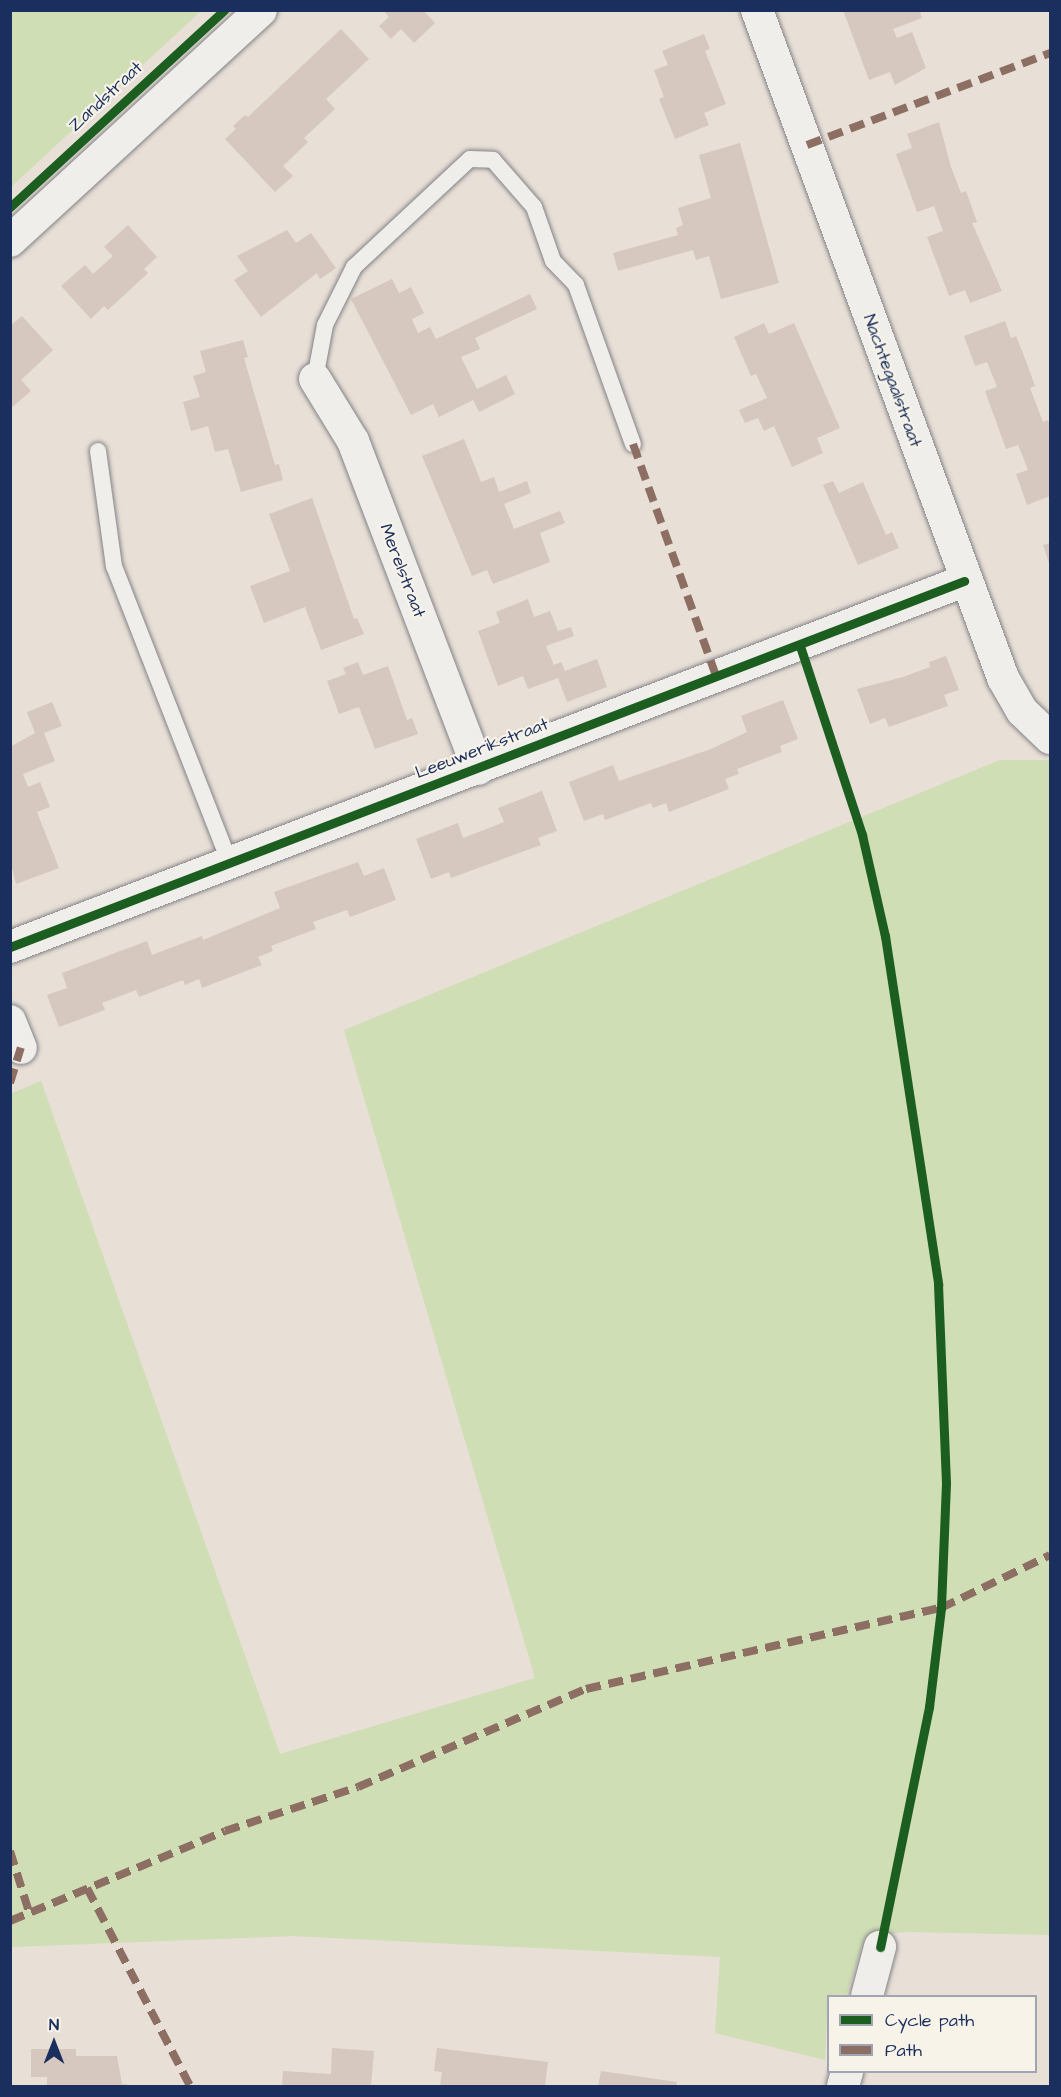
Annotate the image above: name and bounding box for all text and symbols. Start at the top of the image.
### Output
street label: Zandstraat [65,57,147,137]
street label: Nachtegaalstraat [858,312,926,450]
street label: Merelstraat [374,521,430,621]
street label: Leeuwerikstraat [412,714,552,784]
legend [827,1995,1037,2073]
text: Cycle path [885,2008,974,2033]
north arrow [24,2013,84,2073]
text: N [49,2014,59,2036]
text: Path [885,2038,922,2063]

